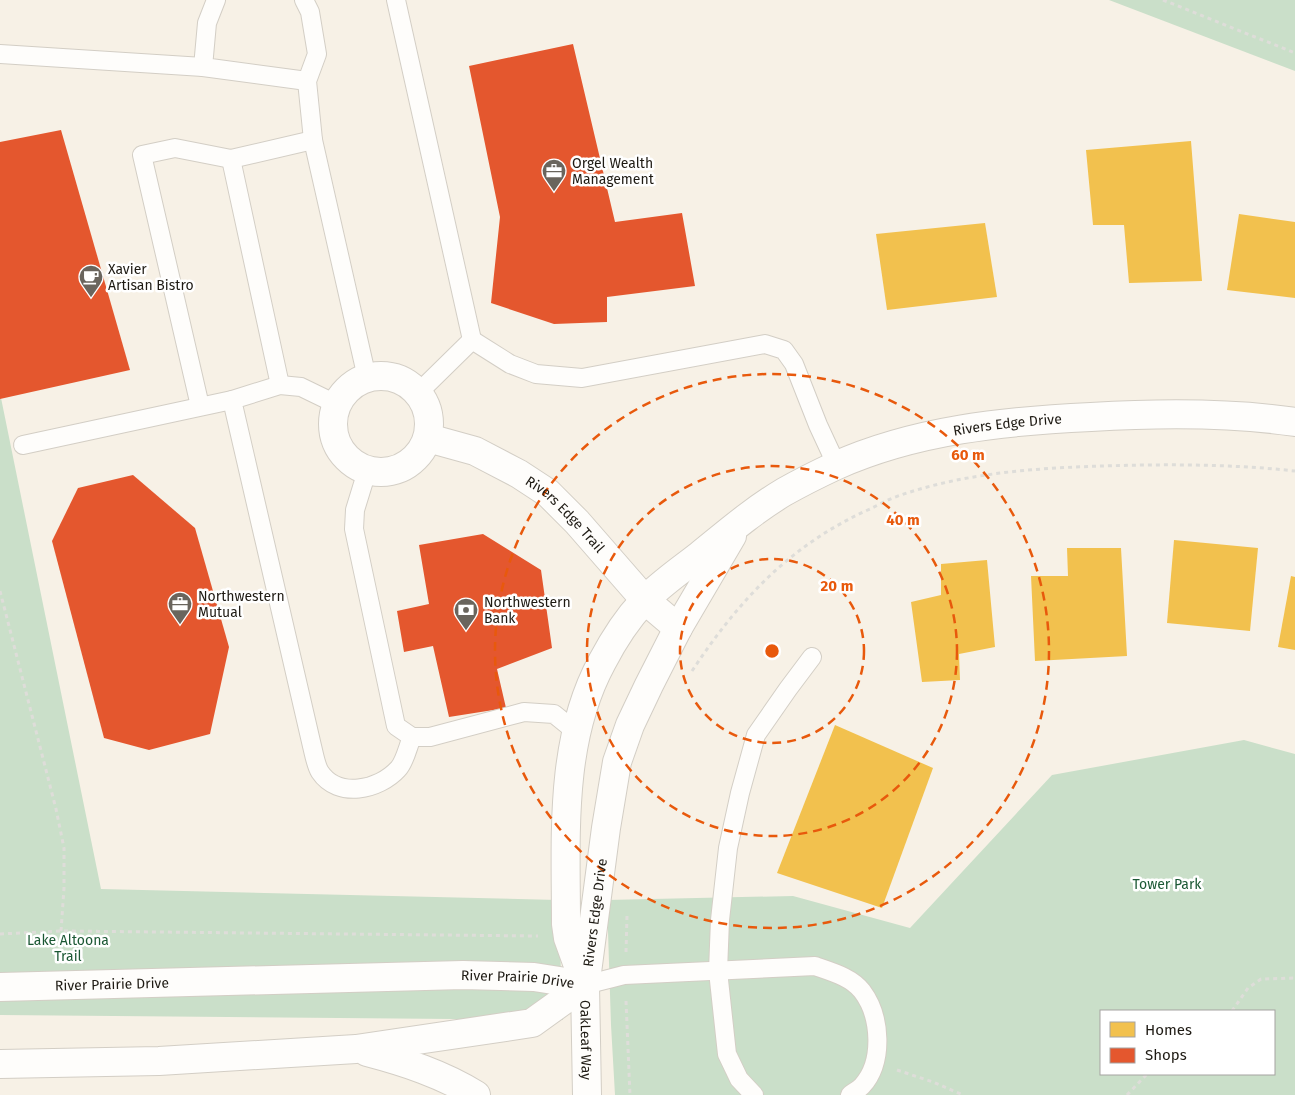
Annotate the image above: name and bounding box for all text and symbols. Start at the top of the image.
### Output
place label: Orgel Wealth Management [572,155,655,188]
office icon: Orgel Wealth Management [541,158,567,192]
place label: Xavier Artisan Bistro [108,261,194,294]
cafe icon: Xavier Artisan Bistro [78,264,104,298]
street label: Rivers Edge Drive [952,411,1062,440]
text: 60 m [951,446,985,464]
street label: Rivers Edge Trail [522,473,608,556]
text: 40 m [886,511,920,529]
text: 20 m [821,577,853,595]
place label: Northwestern Mutual [198,588,285,621]
office icon: Northwestern Mutual [167,591,193,625]
place label: Northwestern Bank [484,594,571,627]
bank icon: Northwestern Bank [453,597,479,631]
centre of rings [763,642,781,660]
street label: Rivers Edge Drive [580,857,611,968]
park label: Tower Park [1133,876,1202,893]
park label: Lake Altoona Trail [27,932,109,965]
street label: River Prairie Drive [461,967,576,992]
street label: River Prairie Drive [55,975,169,995]
street label: OakLeaf Way [576,1000,595,1080]
legend [1100,1010,1275,1075]
text: Homes [1145,1021,1192,1039]
text: Shops [1145,1046,1187,1064]

